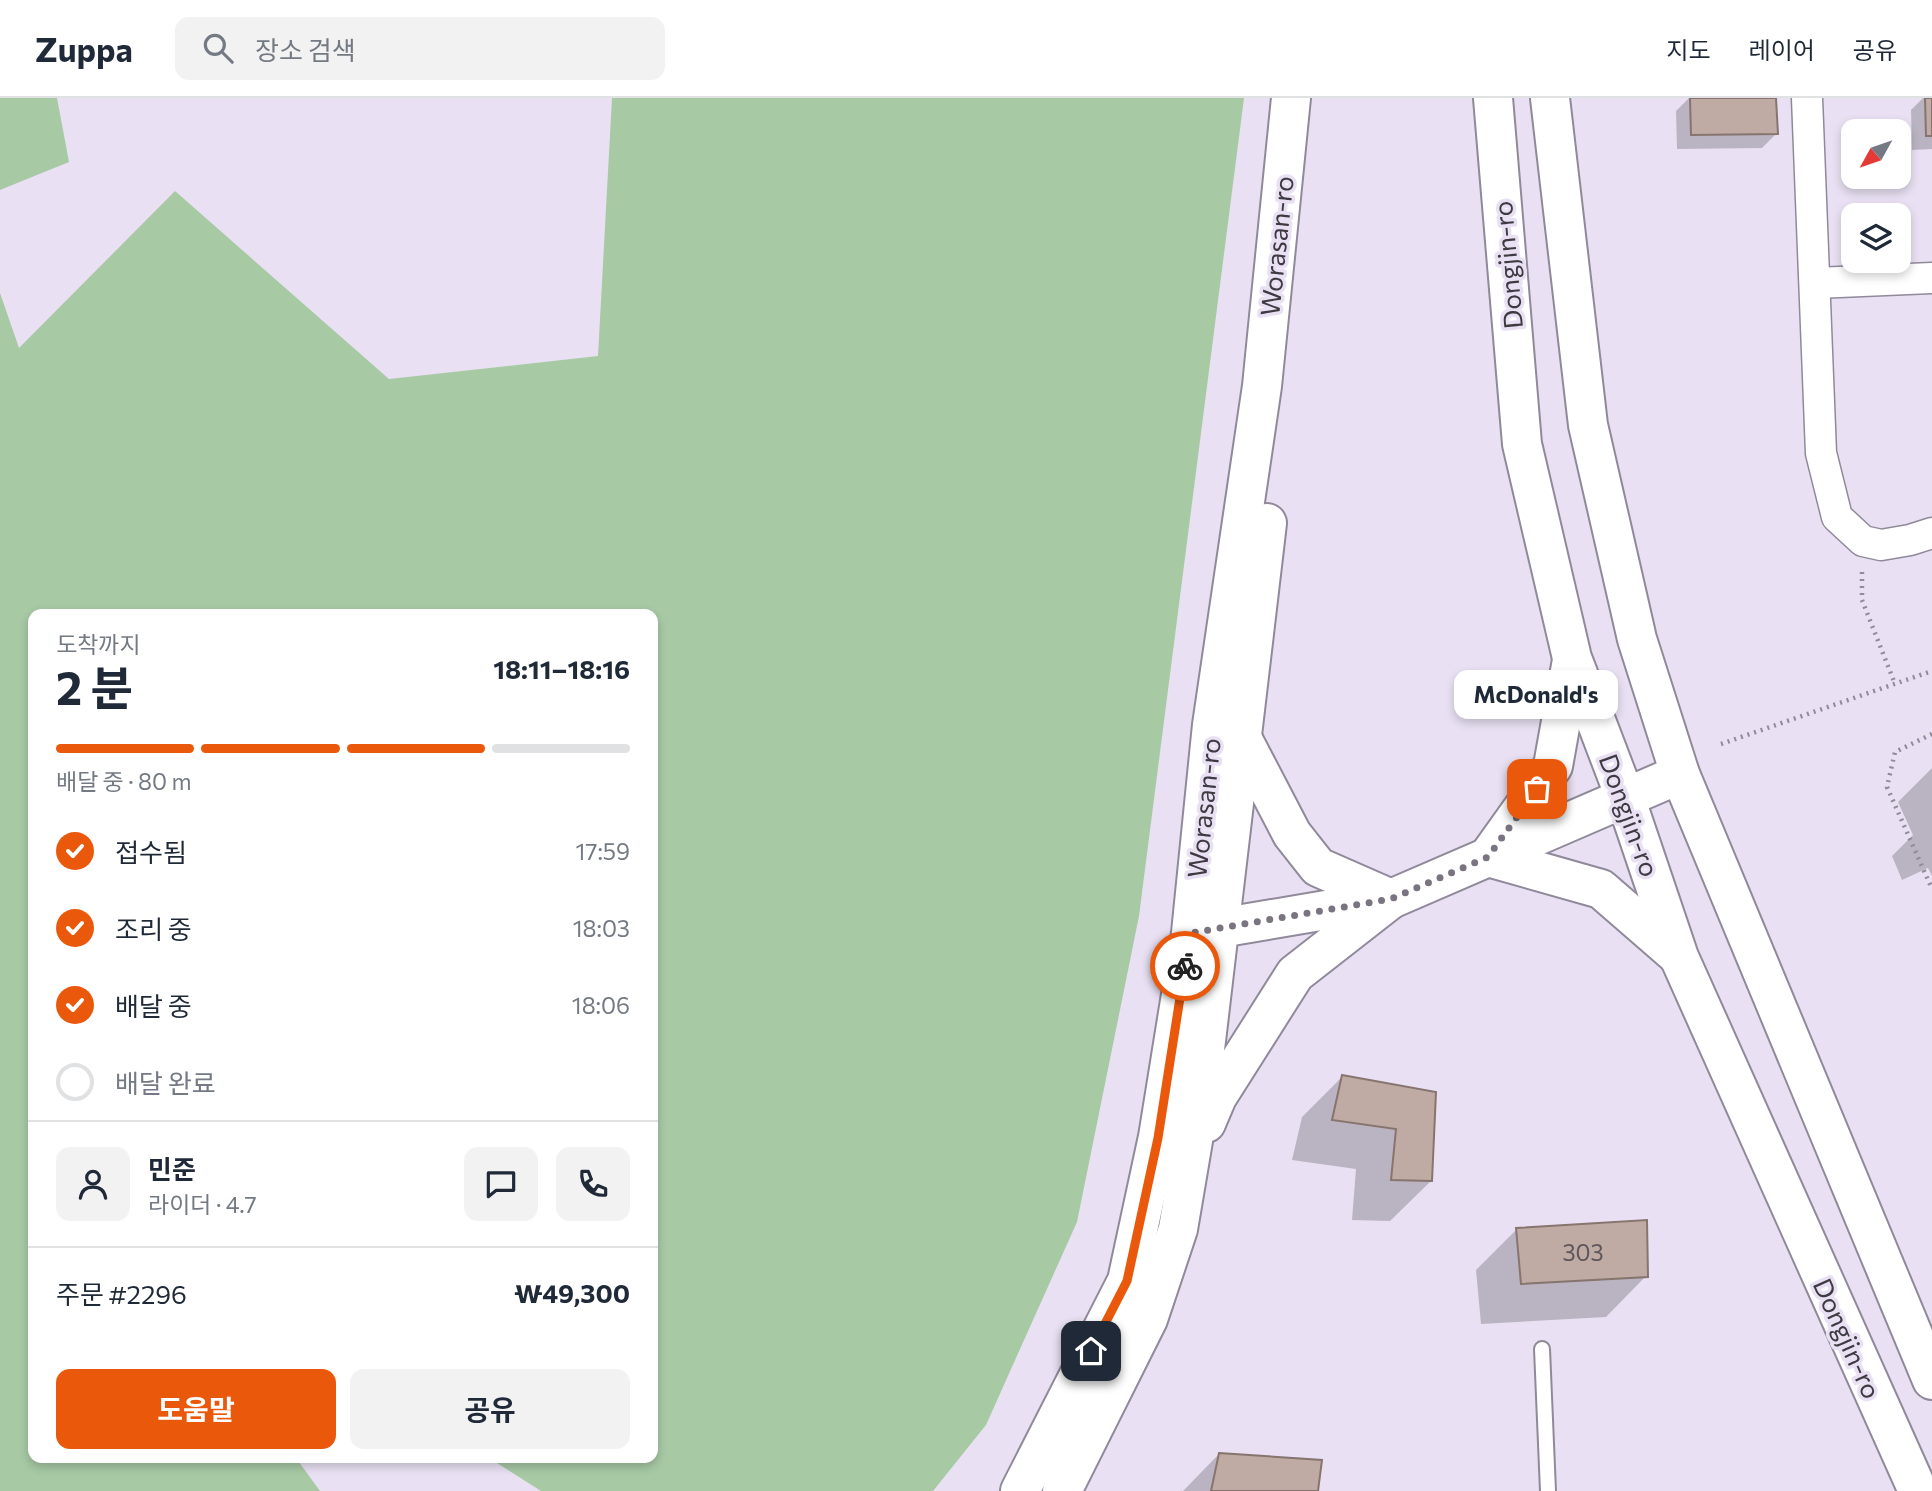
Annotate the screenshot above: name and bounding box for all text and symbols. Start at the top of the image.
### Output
search box [175,17,665,80]
text: Zuppa [35,28,133,69]
icon: search [199,29,237,67]
text: 장소 검색 [255,34,356,65]
text: 지도 [1666,35,1711,64]
text: 레이어 [1749,35,1815,64]
text: 공유 [1853,35,1897,64]
north arrow [1841,119,1911,189]
map controls [1841,119,1911,273]
street label: Worasan-ro [1253,174,1299,318]
street label: Dongjin-ro [1486,200,1528,330]
button: layers [1841,203,1911,273]
text: 도착까지 [56,630,141,658]
text: 18:11–18:16 [493,653,630,684]
text: 2 분 [56,658,133,714]
callout: McDonald's [1455,670,1619,719]
text: McDonald's [1474,680,1598,708]
street label: Worasan-ro [1180,736,1226,880]
street label: Dongjin-ro [1593,749,1667,881]
pin [1507,759,1567,819]
text: 배달 중 · 80 m [56,767,192,795]
icon: bag [1518,770,1556,808]
icon: check [56,832,94,870]
text: 접수됨 [115,836,187,867]
text: 17:59 [575,837,630,865]
icon: check [56,909,94,947]
text: 조리 중 [115,913,192,944]
text: 18:03 [573,914,630,942]
courier [1150,931,1220,1001]
icon: bike [1166,947,1204,985]
icon: check [56,986,94,1024]
text: 배달 중 [115,990,192,1021]
text: 18:06 [572,991,630,1019]
text: 배달 완료 [115,1067,216,1098]
button: person [56,1147,130,1221]
button: chat [464,1147,538,1221]
button: phone [556,1147,630,1221]
text: 민준 [148,1153,196,1184]
text: 라이더 · 4.7 [148,1190,257,1218]
house number: 303 [1562,1238,1604,1266]
street label: Dongjin-ro [1808,1273,1888,1403]
text: ₩49,300 [514,1277,630,1308]
text: 주문 #2296 [56,1278,187,1309]
pin [1061,1321,1121,1381]
icon: home [1072,1332,1110,1370]
button: 도움말 [56,1369,336,1449]
button: 공유 [350,1369,630,1449]

